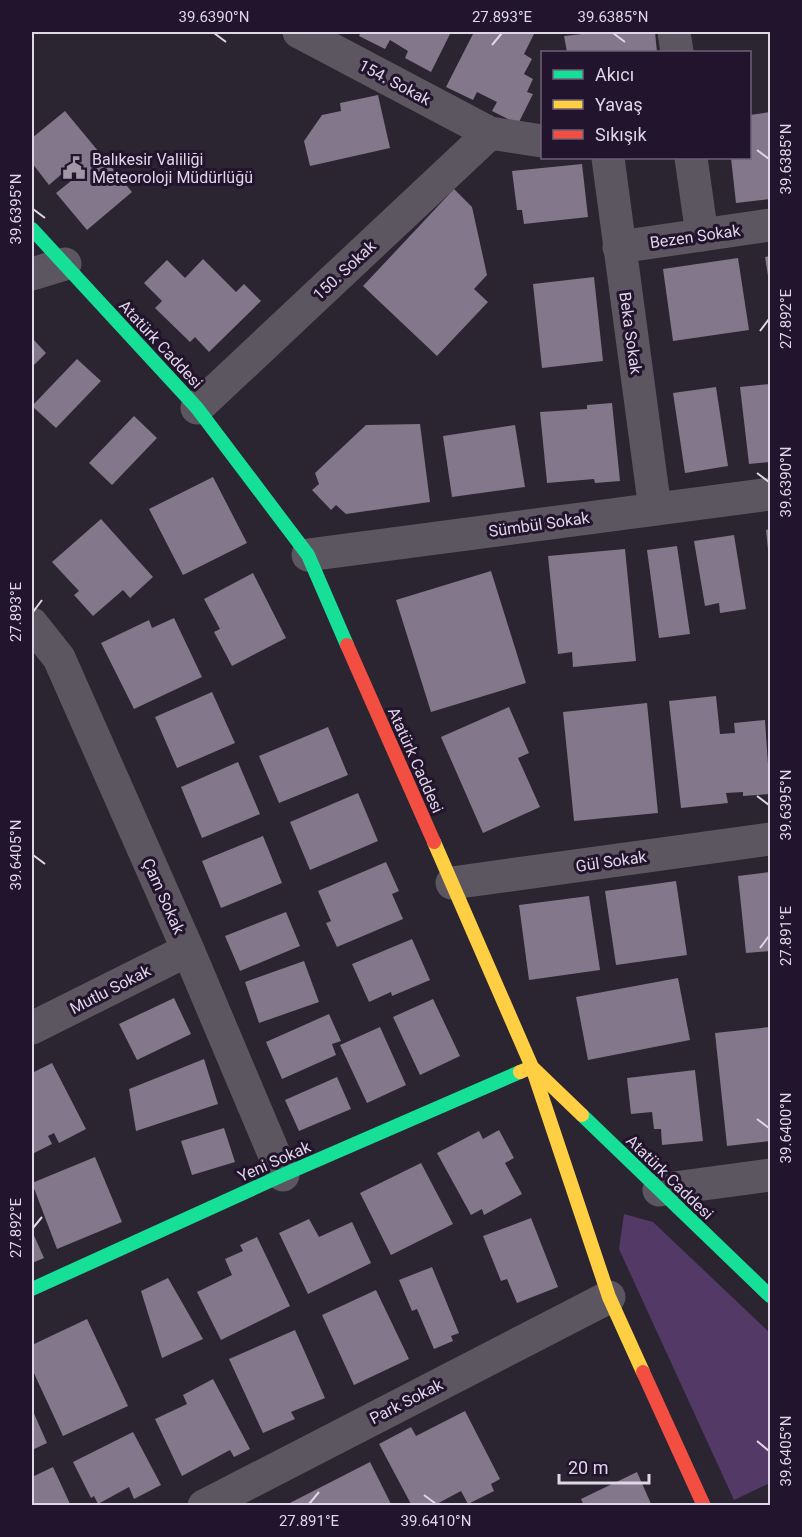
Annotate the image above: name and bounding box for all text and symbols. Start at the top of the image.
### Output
text: 39.6390°N [179,8,249,26]
text: 27.893°E [472,8,533,26]
text: 39.6385°N [578,8,648,26]
legend [541,51,751,159]
street label: 154. Sokak [356,56,435,110]
text: Akıcı [595,64,634,85]
text: Yavaş [595,94,643,115]
text: Sıkışık [595,124,647,145]
text: 39.6385°N [777,124,795,194]
place label: Balıkesir Valiliği Meteoroloji Müdürlüğü [92,150,253,187]
public building icon: Balıkesir Valiliği Meteoroloji Müdürlüğü [61,155,87,181]
text: 39.6395°N [7,174,25,244]
street label: Bezen Sokak [649,221,742,252]
street label: 150. Sokak [309,236,380,304]
text: 27.892°E [777,288,795,349]
street label: Beka Sokak [615,291,646,376]
street label: Atatürk Caddesi [115,296,206,392]
text: 39.6390°N [777,447,795,517]
street label: Sümbül Sokak [487,508,592,541]
text: 27.893°E [7,581,25,642]
street label: Atatürk Caddesi [384,704,447,816]
text: 39.6395°N [777,770,795,840]
text: 39.6405°N [7,820,25,890]
street label: Gül Sokak [575,847,648,876]
street label: Çam Sokak [138,855,189,938]
text: 27.891°E [777,905,795,966]
street label: Mutlu Sokak [67,961,155,1018]
text: 39.6400°N [777,1093,795,1163]
street label: Atatürk Caddesi [622,1131,717,1224]
street label: Yeni Sokak [235,1137,314,1186]
text: 27.892°E [7,1197,25,1258]
street label: Park Sokak [366,1374,447,1428]
text: 39.6405°N [777,1416,795,1486]
scale bar [559,1447,649,1485]
text: 20 m [568,1457,608,1478]
text: 27.891°E [279,1512,340,1530]
text: 39.6410°N [401,1512,471,1530]

